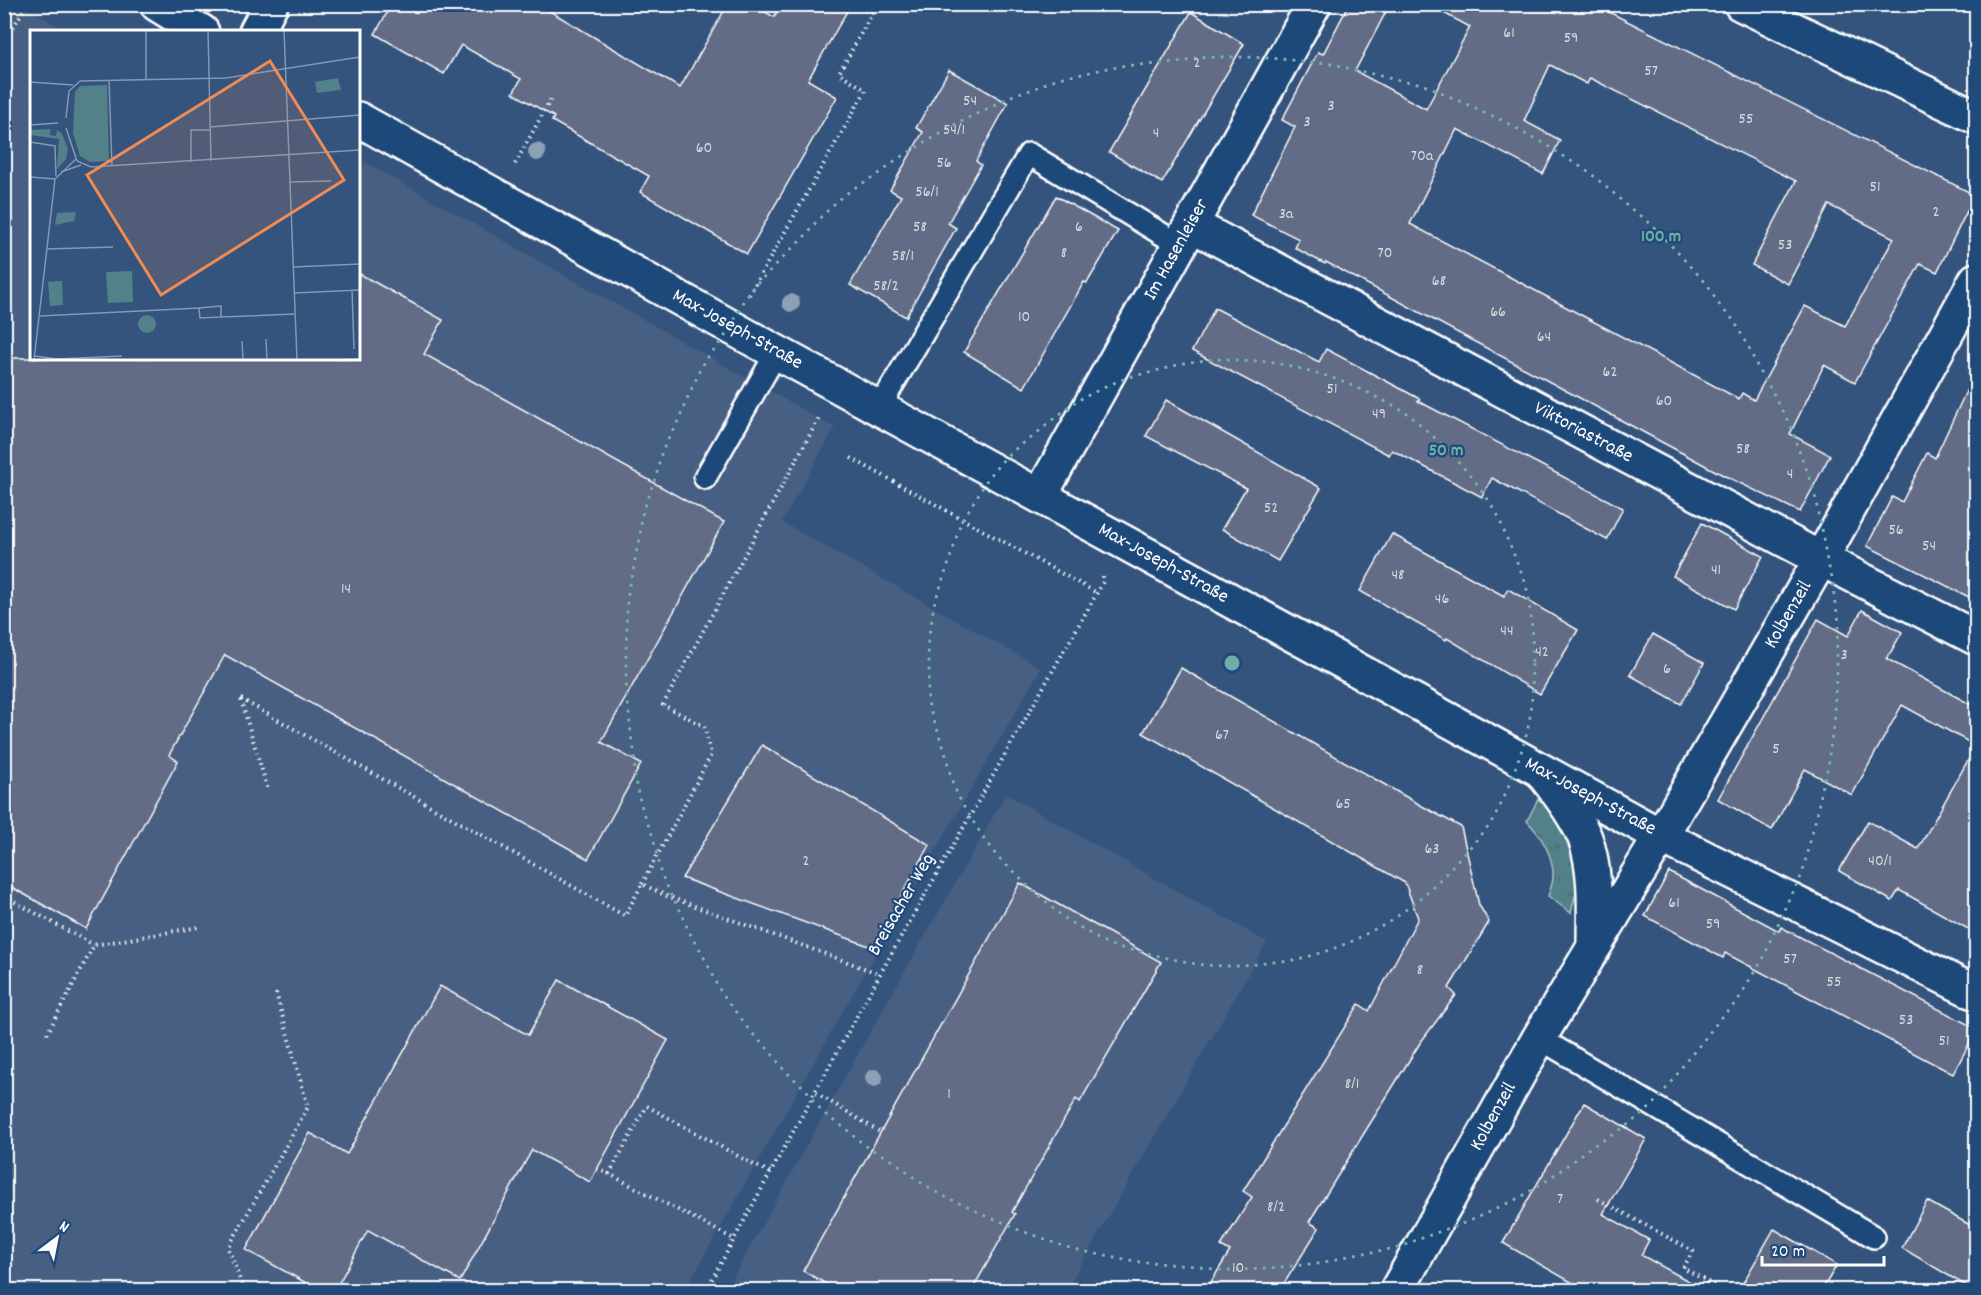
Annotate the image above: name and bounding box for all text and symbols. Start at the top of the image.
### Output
house number: 61 [1503,22,1515,45]
house number: 59 [1564,27,1578,50]
inset map [30,30,360,360]
house number: 2 [1194,52,1201,75]
house number: 57 [1644,60,1658,83]
house number: 54 [963,90,977,113]
house number: 3 [1327,95,1335,118]
house number: 55 [1739,108,1753,131]
house number: 3 [1303,111,1311,134]
house number: 54/1 [943,119,965,142]
house number: 4 [1153,122,1159,145]
house number: 60 [696,137,712,160]
house number: 70a [1411,145,1434,168]
house number: 56 [936,152,952,175]
house number: 51 [1870,176,1880,199]
house number: 56/1 [915,181,939,204]
street label: Im Hasenleiser [1137,194,1217,306]
house number: 2 [1933,201,1940,224]
house number: 3a [1279,203,1294,226]
house number: 58 [913,216,927,239]
house number: 6 [1075,216,1083,239]
text: 100 m [1641,225,1681,250]
house number: 53 [1778,234,1792,257]
house number: 8 [1061,242,1067,265]
house number: 70 [1378,242,1392,265]
house number: 58/1 [892,245,914,268]
house number: 68 [1432,270,1446,293]
house number: 58/2 [873,275,899,298]
street label: Max-Joseph-Straße [667,283,807,378]
house number: 66 [1490,301,1506,324]
house number: 10 [1018,306,1030,329]
house number: 64 [1537,326,1551,349]
house number: 62 [1603,361,1617,384]
house number: 51 [1327,378,1337,401]
house number: 60 [1656,390,1672,413]
street label: Viktoriastraße [1528,395,1638,471]
house number: 49 [1372,403,1386,426]
house number: 58 [1736,438,1750,461]
text: 50 m [1429,439,1463,464]
house number: 4 [1787,463,1793,486]
house number: 52 [1264,497,1278,520]
street label: Max-Joseph-Straße [1093,517,1233,612]
house number: 56 [1888,519,1904,542]
house number: 54 [1922,535,1936,558]
house number: 41 [1711,559,1721,582]
house number: 48 [1391,564,1405,587]
street label: Kolbenzeil [1758,576,1820,654]
house number: 14 [341,578,351,601]
house number: 46 [1435,588,1449,611]
house number: 44 [1500,620,1514,643]
house number: 42 [1535,641,1549,664]
house number: 3 [1840,644,1848,667]
centre of rings [1222,653,1242,673]
house number: 6 [1663,658,1671,681]
house number: 67 [1215,724,1229,747]
house number: 5 [1772,738,1780,761]
street label: Max-Joseph-Straße [1519,751,1661,844]
house number: 65 [1335,793,1351,816]
house number: 63 [1425,838,1439,861]
street label: Breisacher Weg [861,849,943,961]
house number: 2 [803,850,810,873]
house number: 40/1 [1868,850,1892,873]
house number: 61 [1668,892,1680,915]
house number: 59 [1706,913,1720,936]
house number: 57 [1783,948,1797,971]
house number: 8 [1417,959,1423,982]
house number: 55 [1827,971,1841,994]
house number: 53 [1899,1009,1913,1032]
house number: 51 [1939,1030,1949,1053]
house number: 8/1 [1345,1073,1359,1096]
street label: Kolbenzeil [1464,1077,1524,1156]
house number: 1 [947,1083,951,1106]
house number: 7 [1557,1188,1563,1211]
house number: 8/2 [1267,1196,1285,1219]
north arrow [27,1208,87,1268]
text: N [54,1216,73,1239]
scale bar [1762,1229,1884,1267]
text: 20 m [1771,1240,1805,1265]
house number: 10 [1232,1257,1244,1280]

